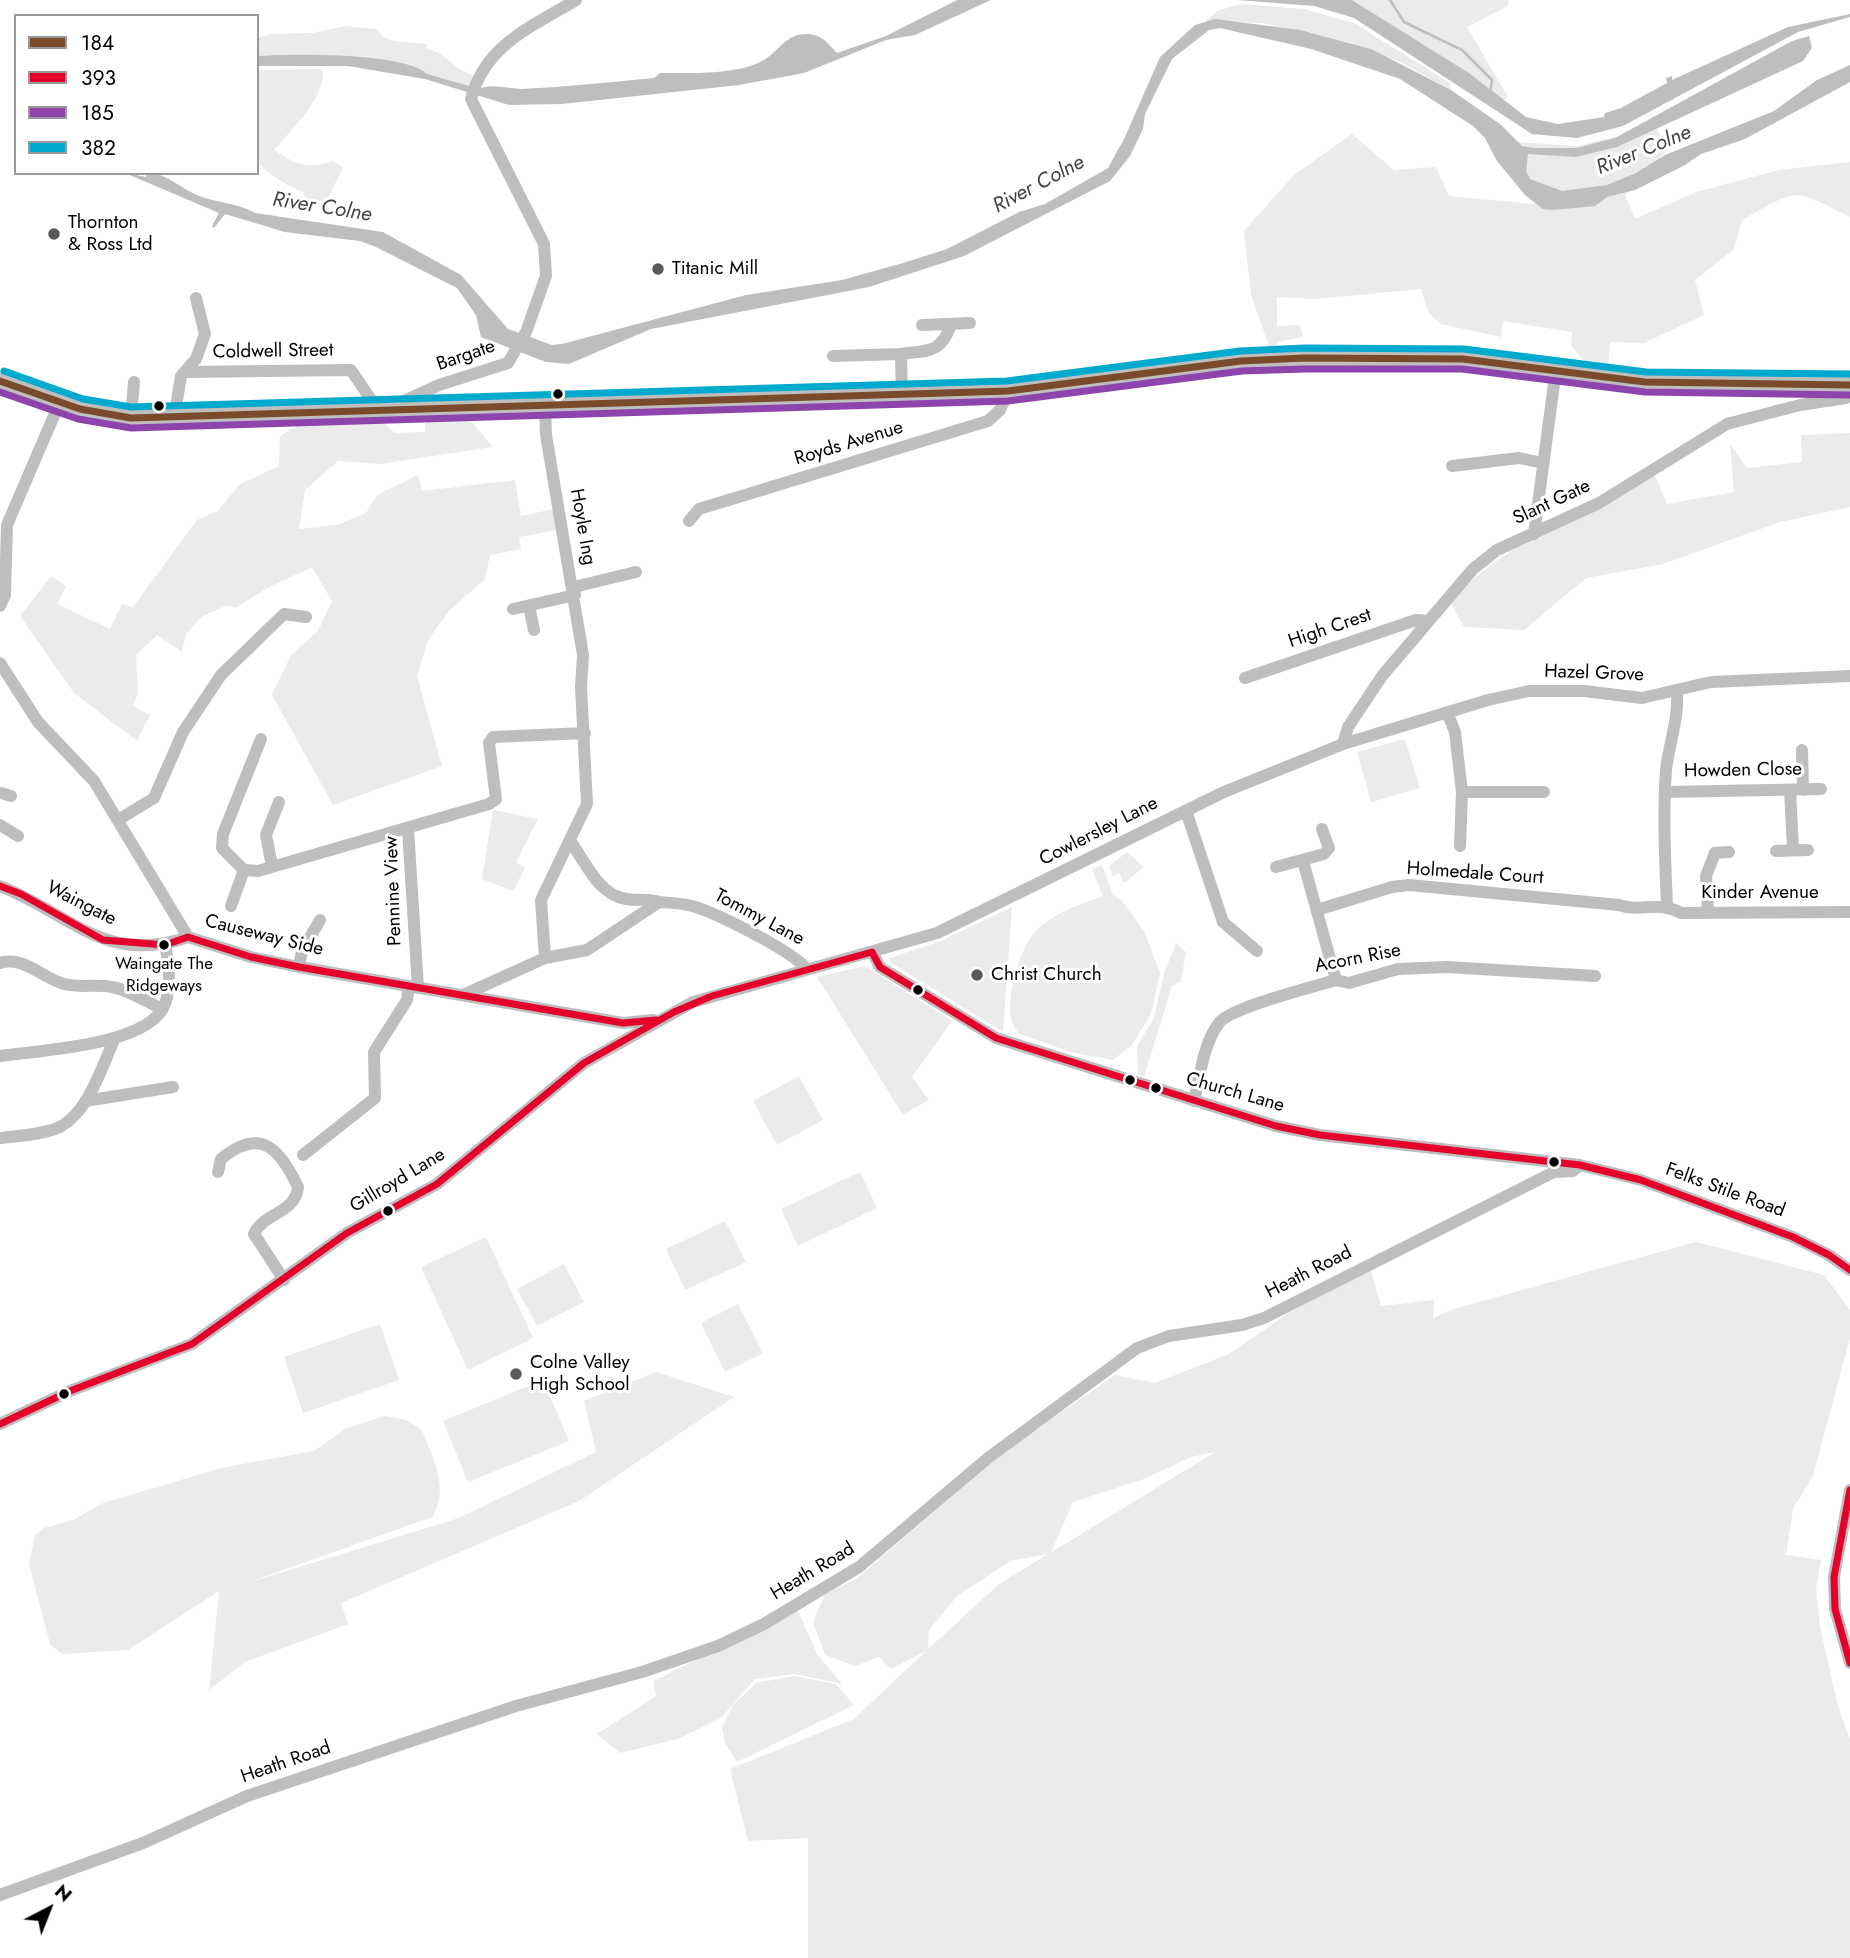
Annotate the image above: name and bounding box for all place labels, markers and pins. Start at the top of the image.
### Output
place label: Thornton & Ross Ltd [68,212,152,256]
marker: Thornton & Ross Ltd [46,226,62,242]
place label: Titanic Mill [672,258,758,280]
marker: Titanic Mill [650,261,666,277]
unlabelled marker [551,387,565,401]
unlabelled marker [152,399,166,413]
marker: Waingate The Ridgeways [157,938,171,952]
place label: Waingate The Ridgeways [115,955,213,995]
place label: Christ Church [991,964,1102,986]
marker: Christ Church [969,967,985,983]
unlabelled marker [911,983,925,997]
unlabelled marker [1123,1073,1137,1087]
unlabelled marker [1149,1081,1163,1095]
unlabelled marker [1547,1155,1561,1169]
unlabelled marker [381,1204,395,1218]
place label: Colne Valley High School [530,1352,630,1396]
marker: Colne Valley High School [508,1366,524,1382]
unlabelled marker [57,1387,71,1401]

